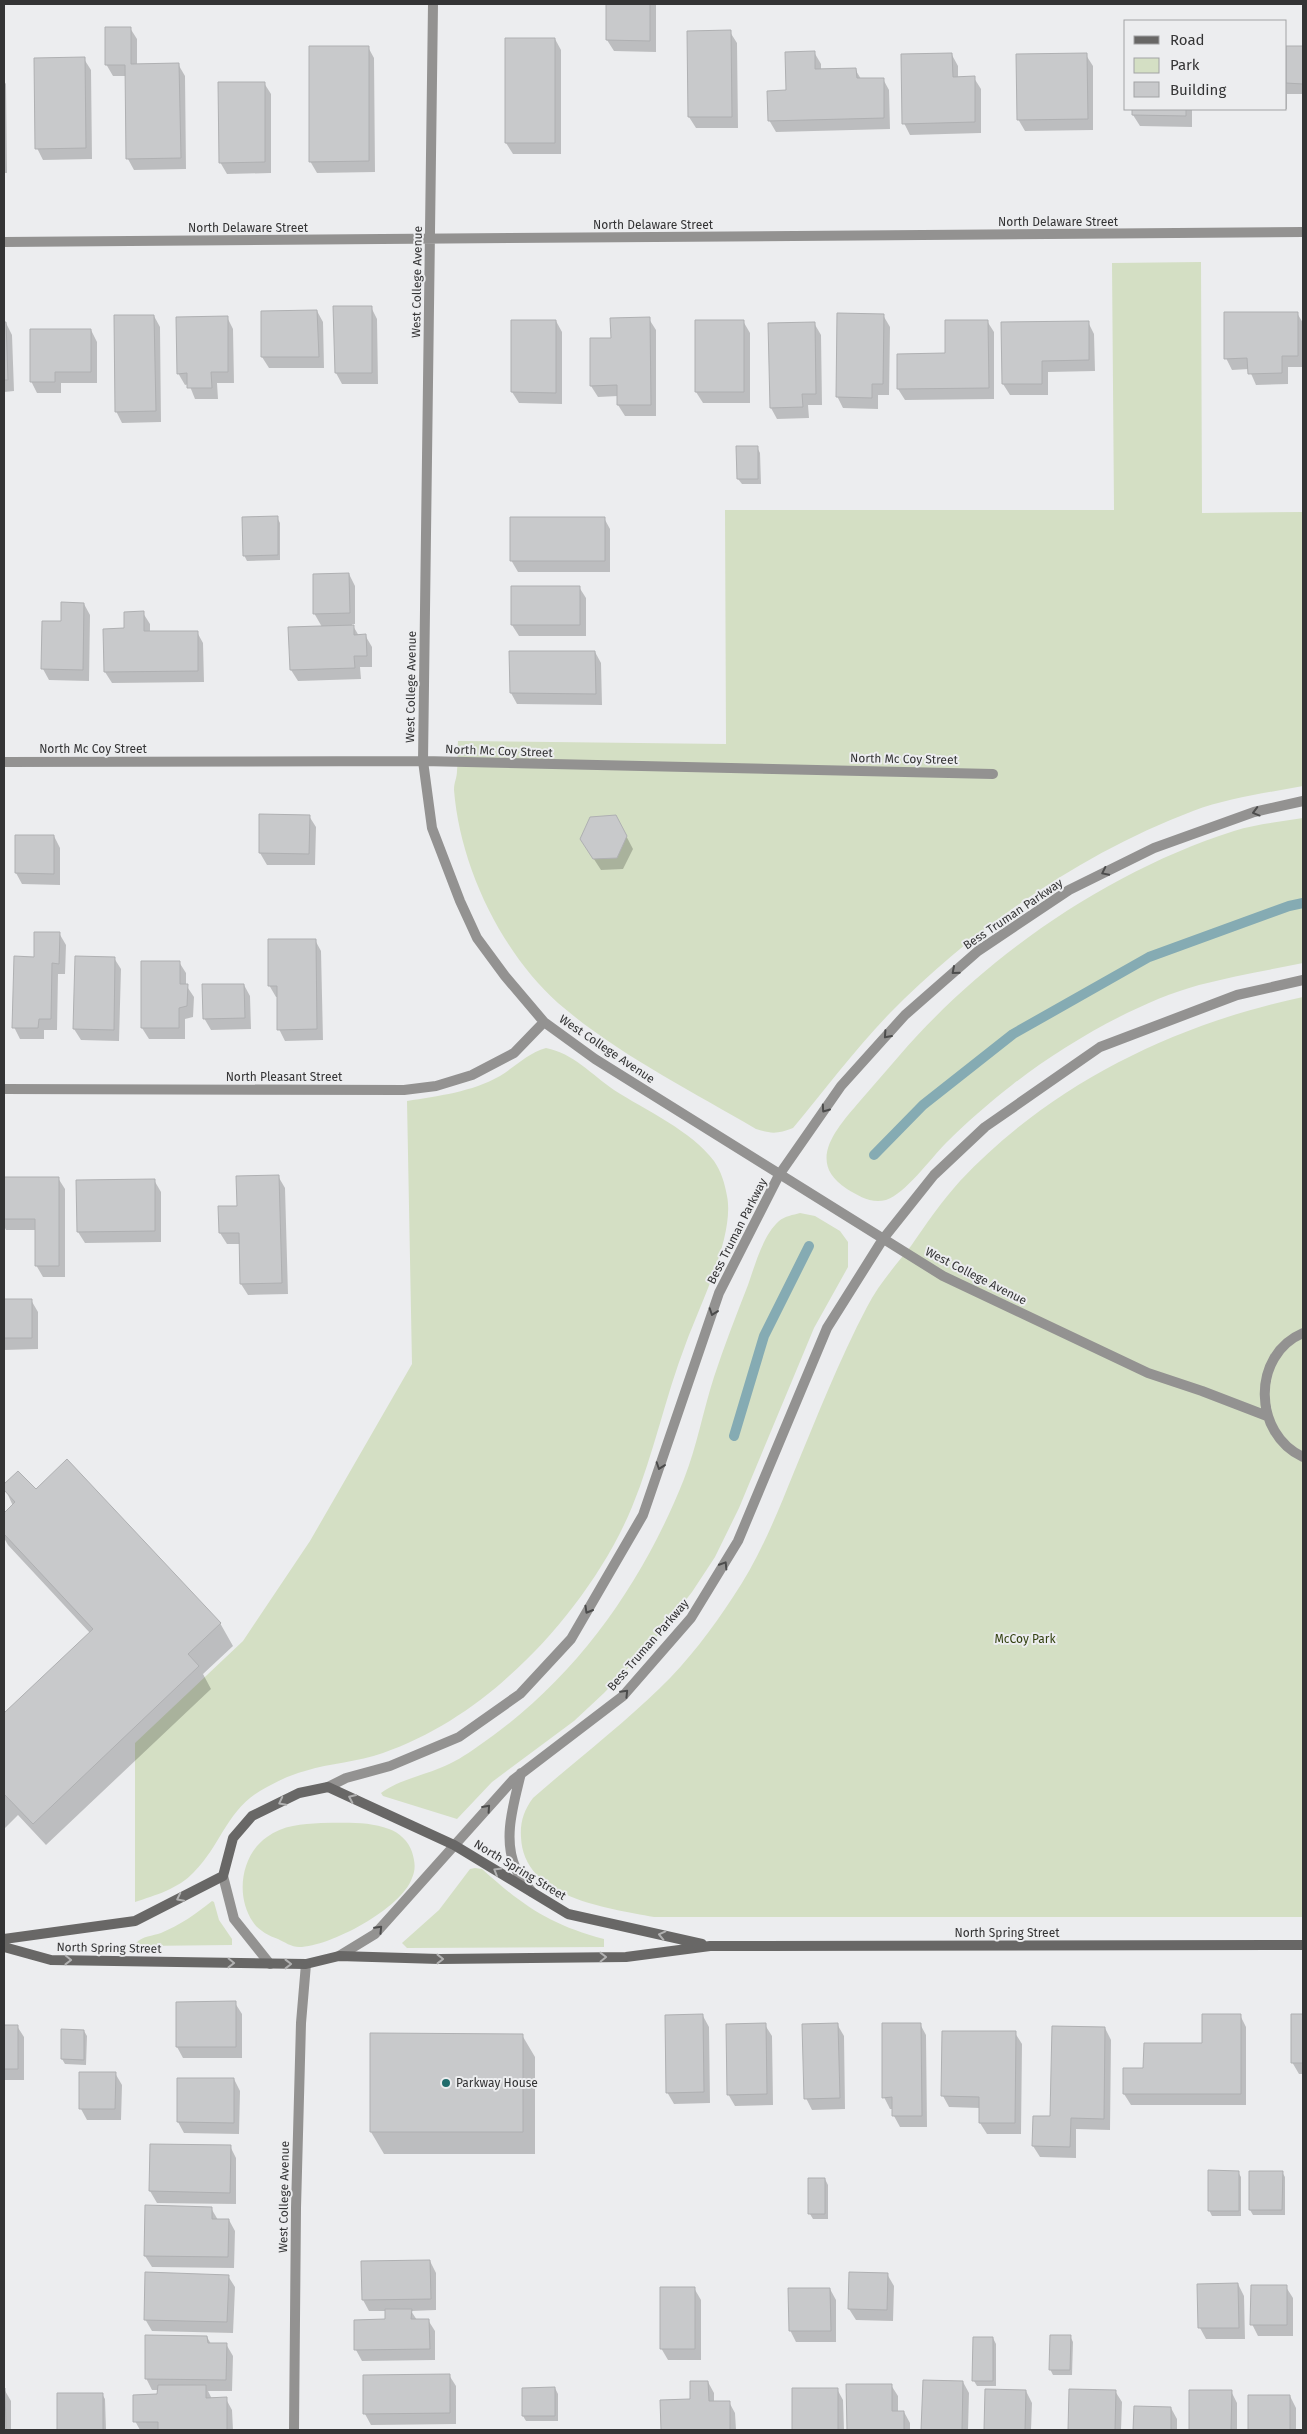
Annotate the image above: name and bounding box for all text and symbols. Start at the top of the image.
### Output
legend [1124,20,1287,110]
text: Road [1170,31,1205,49]
text: Park [1170,56,1200,74]
text: Building [1170,81,1226,99]
street label: North Delaware Street [998,215,1119,229]
street label: North Delaware Street [593,218,714,232]
street label: North Delaware Street [188,221,309,235]
street label: West College Avenue [409,226,425,338]
street label: West College Avenue [403,631,419,743]
street label: North Mc Coy Street [39,742,148,756]
street label: North Mc Coy Street [445,742,554,760]
street label: North Mc Coy Street [850,751,959,767]
one-way arrow [1252,807,1260,817]
one-way arrow [1101,866,1110,876]
street label: Bess Truman Parkway [961,875,1065,952]
one-way arrow [952,965,961,974]
street label: West College Avenue [557,1012,657,1086]
one-way arrow [884,1030,893,1039]
street label: North Pleasant Street [226,1070,343,1084]
one-way arrow [822,1103,831,1113]
street label: Bess Truman Parkway [704,1176,770,1286]
street label: West College Avenue [923,1244,1029,1308]
one-way arrow [709,1307,719,1316]
one-way arrow [656,1461,666,1469]
one-way arrow [717,1561,727,1570]
street label: Bess Truman Parkway [604,1596,692,1694]
one-way arrow [584,1605,594,1614]
park label: McCoy Park [994,1632,1056,1646]
one-way arrow [619,1690,628,1699]
one-way arrow [348,1794,357,1804]
one-way arrow [278,1795,287,1805]
one-way arrow [482,1804,491,1813]
street label: North Spring Street [471,1837,569,1903]
one-way arrow [493,1867,502,1877]
one-way arrow [176,1892,185,1902]
one-way arrow [373,1926,382,1935]
street label: North Spring Street [954,1926,1060,1940]
one-way arrow [658,1930,667,1941]
street label: North Spring Street [56,1940,162,1956]
one-way arrow [599,1952,607,1962]
one-way arrow [436,1954,444,1964]
one-way arrow [65,1955,73,1965]
one-way arrow [228,1958,235,1968]
one-way arrow [284,1959,292,1969]
place label: Parkway House [456,2076,538,2090]
marker: Parkway House [440,2077,452,2089]
street label: West College Avenue [276,2141,292,2253]

